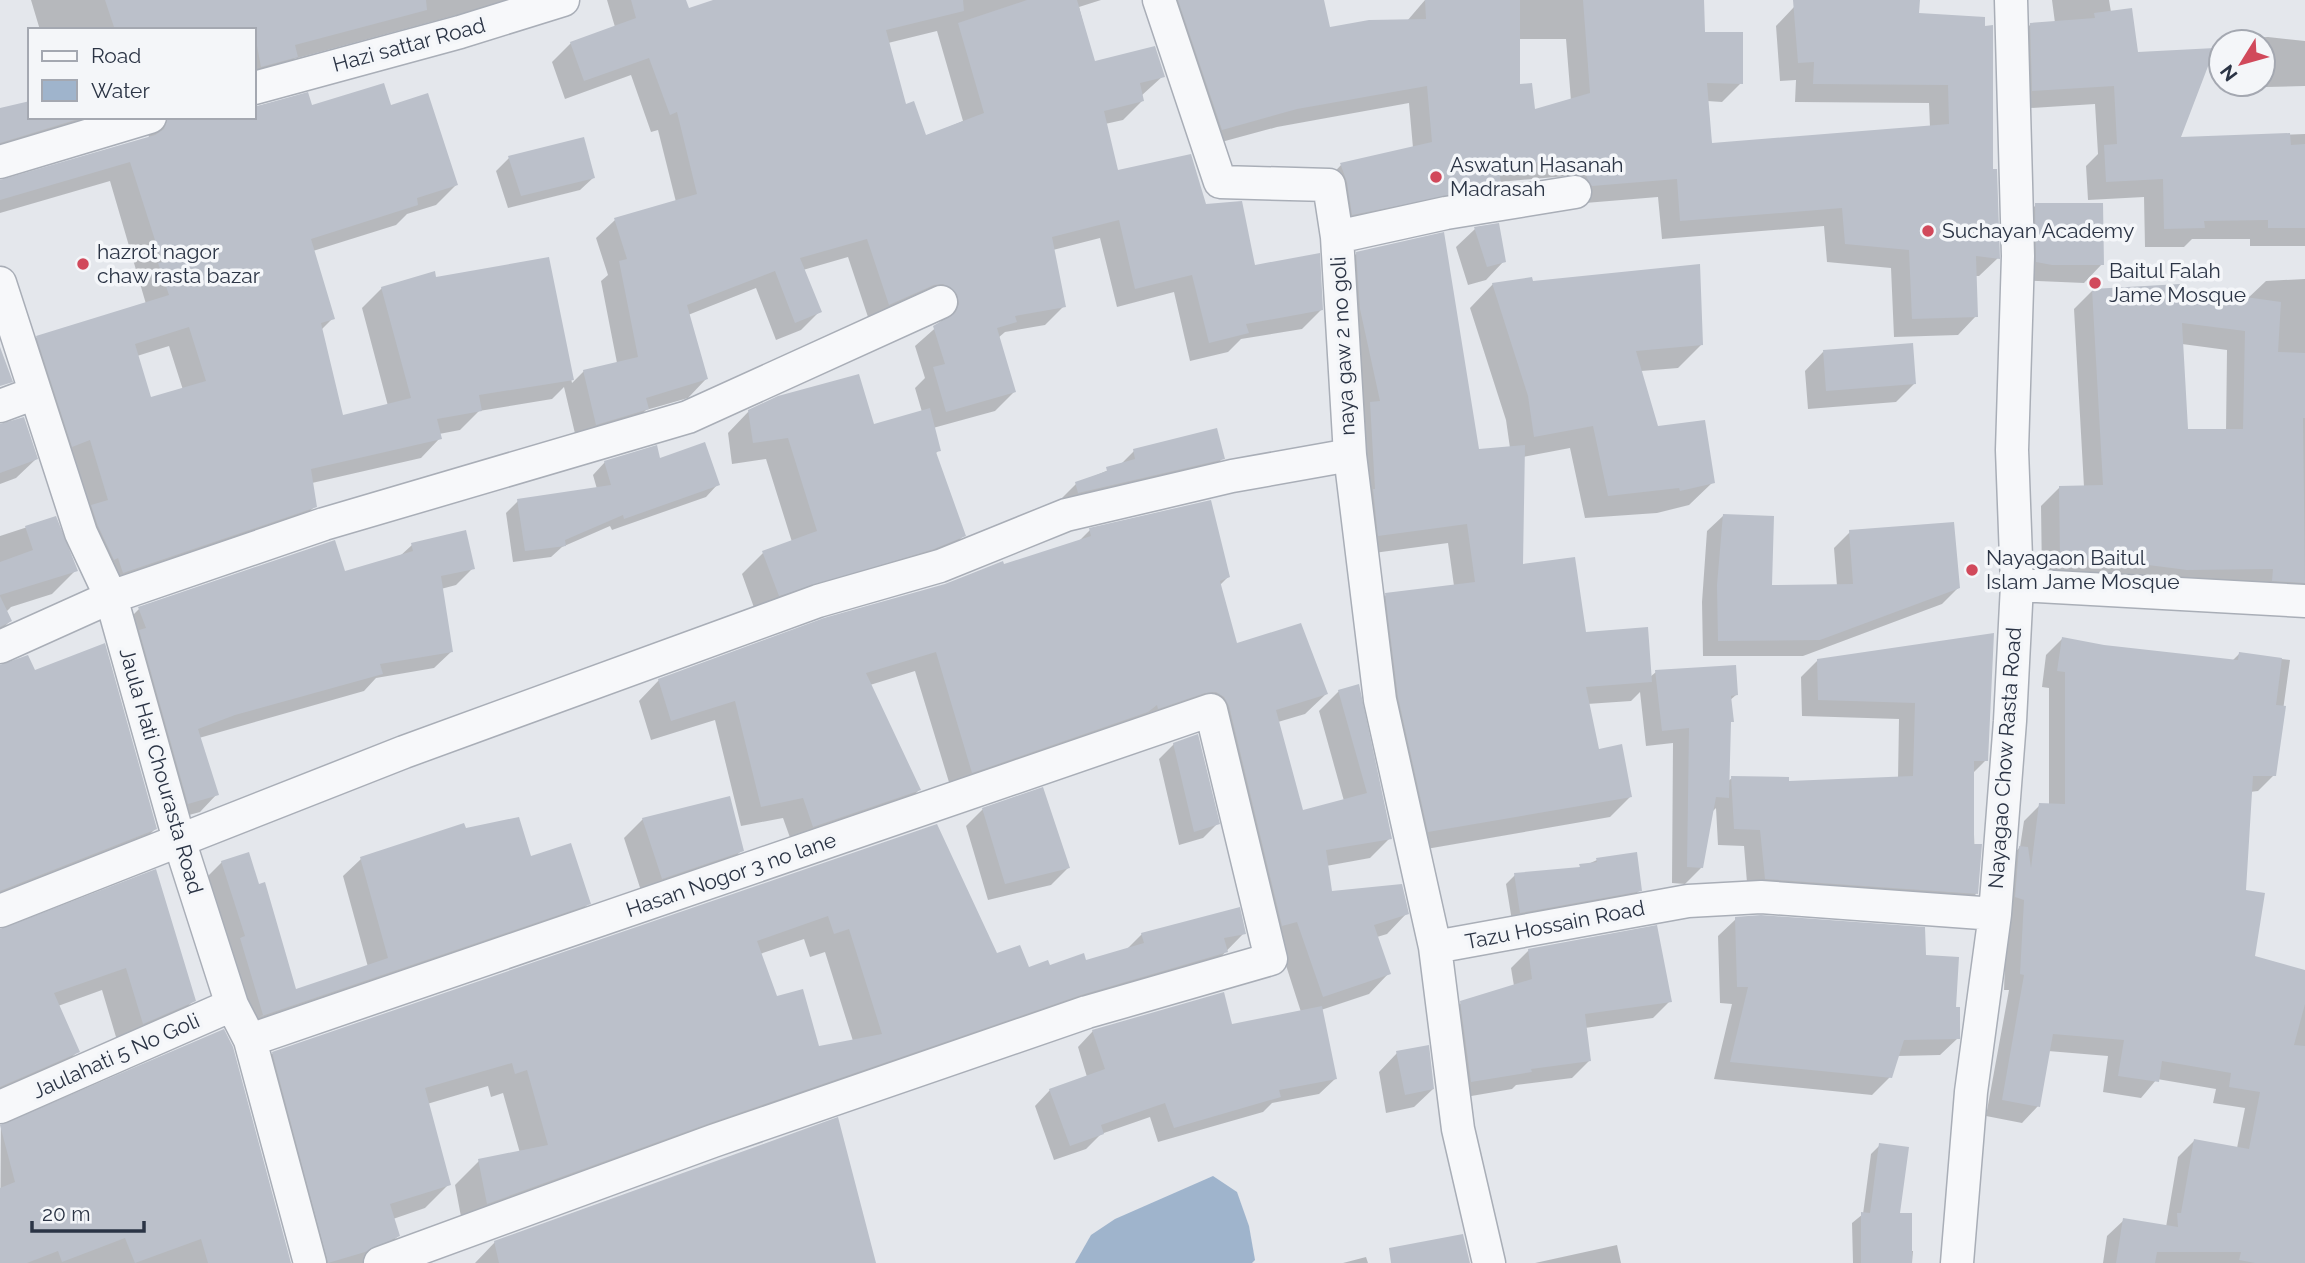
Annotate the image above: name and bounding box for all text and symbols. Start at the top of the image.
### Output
street label: Hazi sattar Road [330,12,488,77]
legend [28,28,256,119]
north arrow [2207,28,2277,98]
text: Road [91,43,141,68]
text: N [2215,61,2242,86]
text: Water [91,78,150,103]
place label: Aswatun Hasanah Madrasah [1450,152,1624,201]
marker: Aswatun Hasanah Madrasah [1428,169,1444,185]
place label: Suchayan Academy [1942,218,2134,243]
marker: Suchayan Academy [1920,223,1936,239]
place label: hazrot nagor chaw rasta bazar [97,239,261,288]
marker: hazrot nagor chaw rasta bazar [75,256,91,272]
street label: naya gaw 2 no goli [1325,256,1360,436]
place label: Baitul Falah Jame Mosque [2109,258,2246,307]
marker: Baitul Falah Jame Mosque [2087,275,2103,291]
place label: Nayagaon Baitul Islam Jame Mosque [1986,545,2179,594]
marker: Nayagaon Baitul Islam Jame Mosque [1964,562,1980,578]
street label: Nayagao Chow Rasta Road [1983,626,2026,890]
street label: Jaula Hati Chourasta Road [114,645,209,897]
street label: Hasan Nogor 3 no lane [622,827,839,922]
street label: Tazu Hossain Road [1463,895,1647,954]
street label: Jaulahati 5 No Goli [28,1008,203,1104]
scale bar [32,1190,144,1234]
text: 20 m [42,1201,90,1226]

